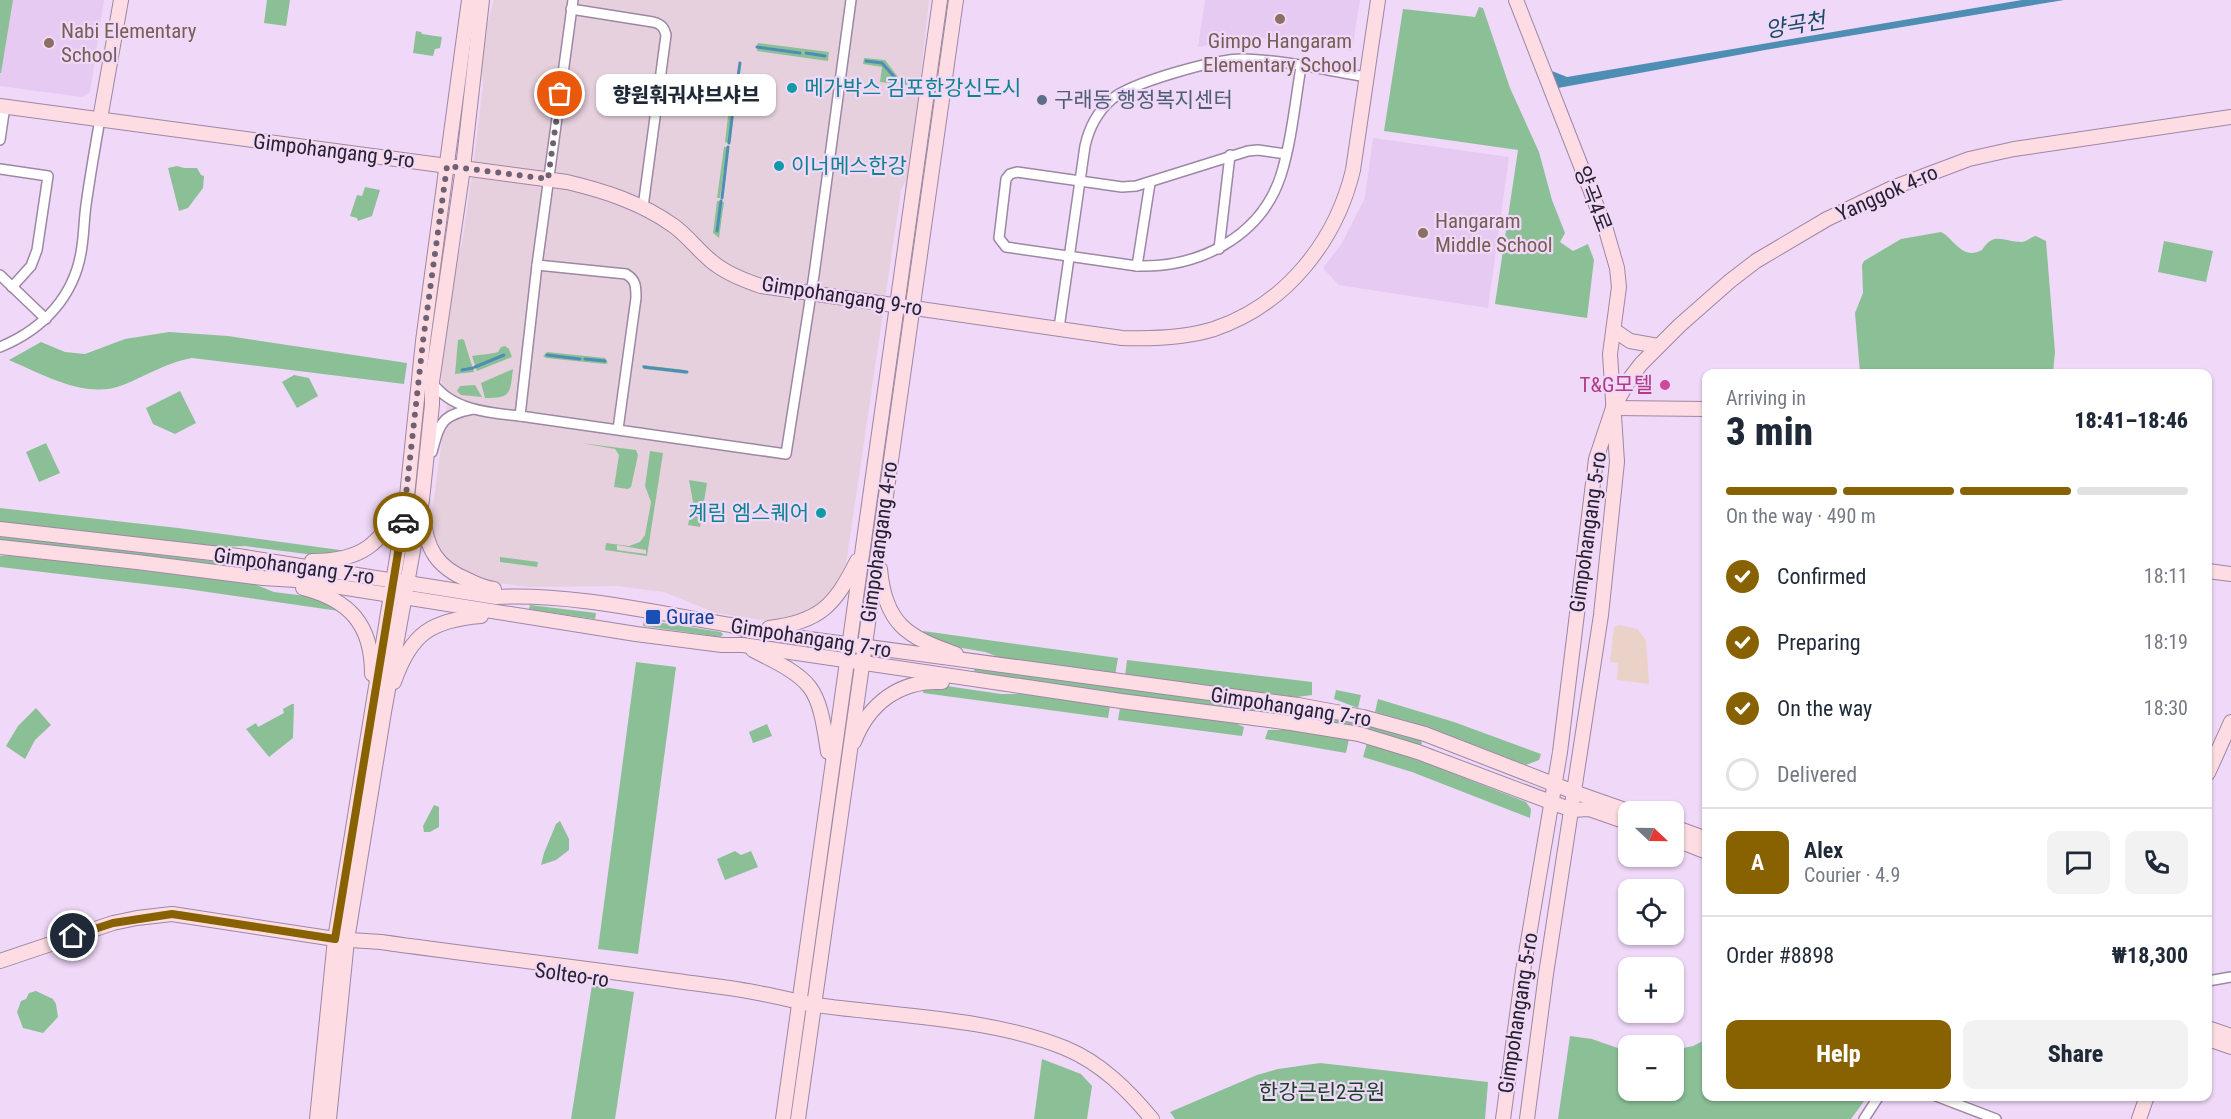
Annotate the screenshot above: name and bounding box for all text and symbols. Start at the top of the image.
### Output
water label: 양곡천 [1763,7,1830,43]
marker: Gimpo Hangaram Elementary School [1273,12,1287,26]
place label: Nabi Elementary School [61,19,197,67]
place label: Gimpo Hangaram Elementary School [1203,29,1357,77]
marker: Nabi Elementary School [42,36,56,50]
pin [534,68,585,119]
callout: 향원훠궈샤브샤브 [596,73,776,115]
place label: 메가박스 김포한강신도시 [804,76,1021,100]
icon: bag [543,77,576,110]
marker: 메가박스 김포한강신도시 [785,81,799,95]
text: 향원훠궈샤브샤브 [612,83,760,107]
place label: 구래동 행정복지센터 [1054,88,1233,112]
marker: 구래동 행정복지센터 [1035,93,1049,107]
street label: Gimpohangang 9-ro [252,129,416,173]
place label: 이너메스한강 [791,154,907,178]
marker: 이너메스한강 [772,159,786,173]
street label: Yanggok 4-ro [1833,160,1941,226]
street label: 양곡4로 [1570,163,1616,235]
place label: Hangaram Middle School [1435,209,1553,257]
marker: Hangaram Middle School [1416,226,1430,240]
street label: Gimpohangang 9-ro [760,271,924,321]
place label: T&G모텔 [1580,373,1653,397]
marker: T&G모텔 [1658,378,1672,392]
text: Arriving in [1726,386,1806,410]
text: 18:41–18:46 [2074,408,2188,433]
text: 3 min [1726,409,1813,455]
street label: Gimpohangang 5-ro [1565,450,1611,614]
street label: Gimpohangang 4-ro [856,460,902,624]
courier [373,492,433,552]
place label: 계림 엠스퀘어 [688,501,809,525]
text: On the way · 490 m [1726,504,1876,528]
icon: car [387,506,420,539]
marker: 계림 엠스퀘어 [814,506,828,520]
street label: Gimpohangang 7-ro [212,543,376,589]
icon: check [1726,560,1759,593]
text: Confirmed [1777,564,1866,589]
text: 18:11 [2144,564,2188,588]
place label: Gurae [666,605,715,629]
marker: Gurae [644,608,662,626]
street label: Gimpohangang 7-ro [729,613,893,663]
icon: check [1726,626,1759,659]
text: Preparing [1777,630,1861,655]
text: 18:19 [2144,630,2188,654]
street label: Gimpohangang 7-ro [1209,682,1373,732]
icon: check [1726,692,1759,725]
text: On the way [1777,696,1872,721]
text: 18:30 [2144,696,2188,720]
text: Delivered [1777,762,1857,787]
north arrow [1618,801,1684,867]
map controls [1618,801,1684,1101]
button: chat [2047,831,2110,894]
button: phone [2125,831,2188,894]
text: Alex [1804,838,1843,863]
text: A [1751,850,1764,875]
text: Courier · 4.9 [1804,863,1900,887]
button: locate [1618,879,1684,945]
pin [47,910,98,961]
icon: home [56,919,89,952]
street label: Gimpohangang 5-ro [1493,931,1543,1095]
text: Order #8898 [1726,943,1834,968]
text: ₩18,300 [2112,943,2188,968]
button: + [1618,957,1684,1023]
street label: Solteo-ro [533,958,611,992]
button: Help [1726,1020,1951,1089]
button: Share [1963,1020,2188,1089]
button: − [1618,1035,1684,1101]
park label: 한강근린2공원 [1259,1080,1385,1104]

